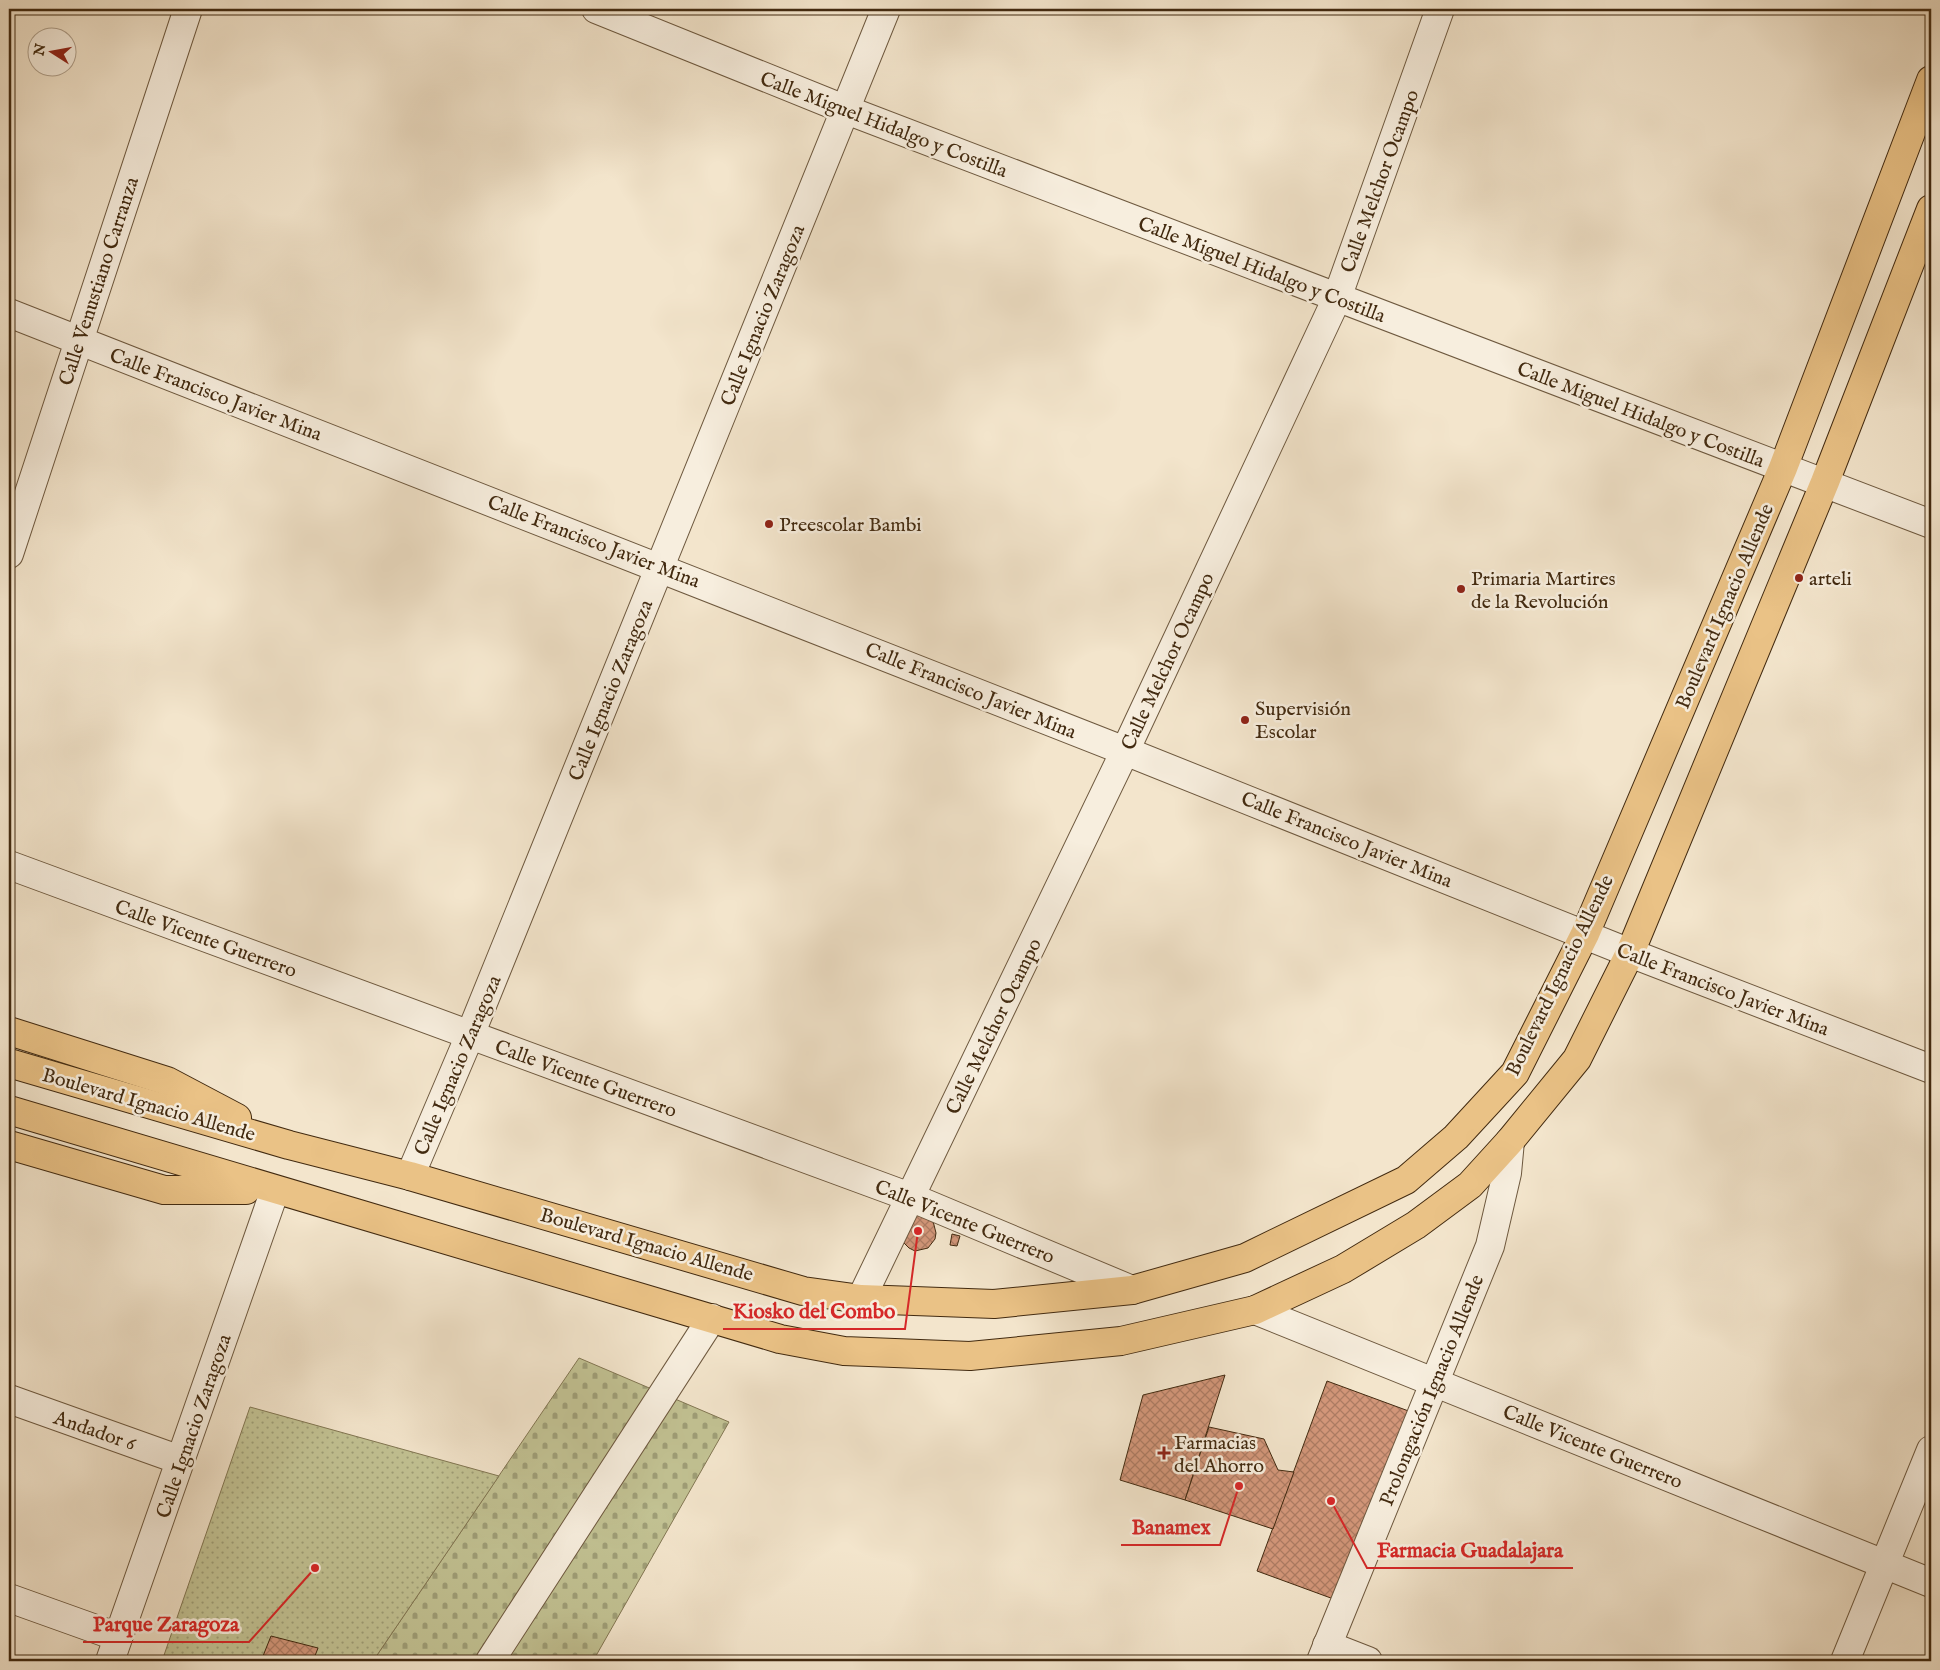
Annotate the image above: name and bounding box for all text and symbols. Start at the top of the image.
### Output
north arrow [28,28,78,78]
text: N [30,42,50,58]
street label: Calle Miguel Hidalgo y Costilla [756,67,1011,184]
street label: Calle Melchor Ocampo [1336,86,1425,276]
street label: Calle Venustiano Carranza [54,174,145,389]
street label: Calle Miguel Hidalgo y Costilla [1134,212,1389,329]
street label: Calle Ignacio Zaragoza [716,221,811,410]
street label: Calle Francisco Javier Mina [106,343,326,448]
street label: Calle Miguel Hidalgo y Costilla [1513,357,1768,474]
street label: Calle Francisco Javier Mina [484,490,704,595]
street label: Boulevard Ignacio Allende [1671,500,1780,713]
place label: Preescolar Bambi [779,513,922,538]
marker: Preescolar Bambi [763,518,775,530]
place label: Primaria Martires de la Revolución [1471,567,1616,615]
place label: arteli [1809,567,1852,592]
street label: Calle Melchor Ocampo [1116,569,1221,754]
marker: arteli [1793,572,1805,584]
marker: Primaria Martires de la Revolución [1455,583,1467,595]
street label: Calle Ignacio Zaragoza [564,596,659,785]
street label: Calle Francisco Javier Mina [861,638,1080,745]
place label: Supervisión Escolar [1255,697,1351,745]
marker: Supervisión Escolar [1239,714,1251,726]
street label: Calle Francisco Javier Mina [1237,787,1456,894]
street label: Boulevard Ignacio Allende [1501,871,1620,1080]
street label: Calle Vicente Guerrero [111,895,300,984]
street label: Calle Melchor Ocampo [941,934,1048,1119]
street label: Calle Francisco Javier Mina [1613,938,1833,1043]
street label: Calle Ignacio Zaragoza [409,971,508,1159]
street label: Calle Vicente Guerrero [491,1035,680,1124]
street label: Boulevard Ignacio Allende [39,1063,258,1148]
street label: Calle Vicente Guerrero [871,1175,1058,1270]
street label: Boulevard Ignacio Allende [537,1203,756,1288]
street label: Prolongación Ignacio Allende [1375,1271,1490,1510]
callout: Kiosko del Combo [723,1293,905,1329]
text: Kiosko del Combo [733,1299,896,1326]
street label: Calle Ignacio Zaragoza [151,1331,238,1522]
street label: Calle Vicente Guerrero [1499,1400,1686,1495]
street label: Andador 6 [49,1405,139,1457]
place label: Farmacias del Ahorro [1174,1431,1264,1479]
marker: Farmacias del Ahorro [1158,1447,1170,1459]
callout: Banamex [1121,1509,1220,1545]
text: Banamex [1131,1515,1211,1542]
callout: Farmacia Guadalajara [1367,1532,1573,1568]
text: Farmacia Guadalajara [1377,1538,1564,1565]
callout: Parque Zaragoza [83,1606,249,1642]
text: Parque Zaragoza [93,1612,240,1639]

